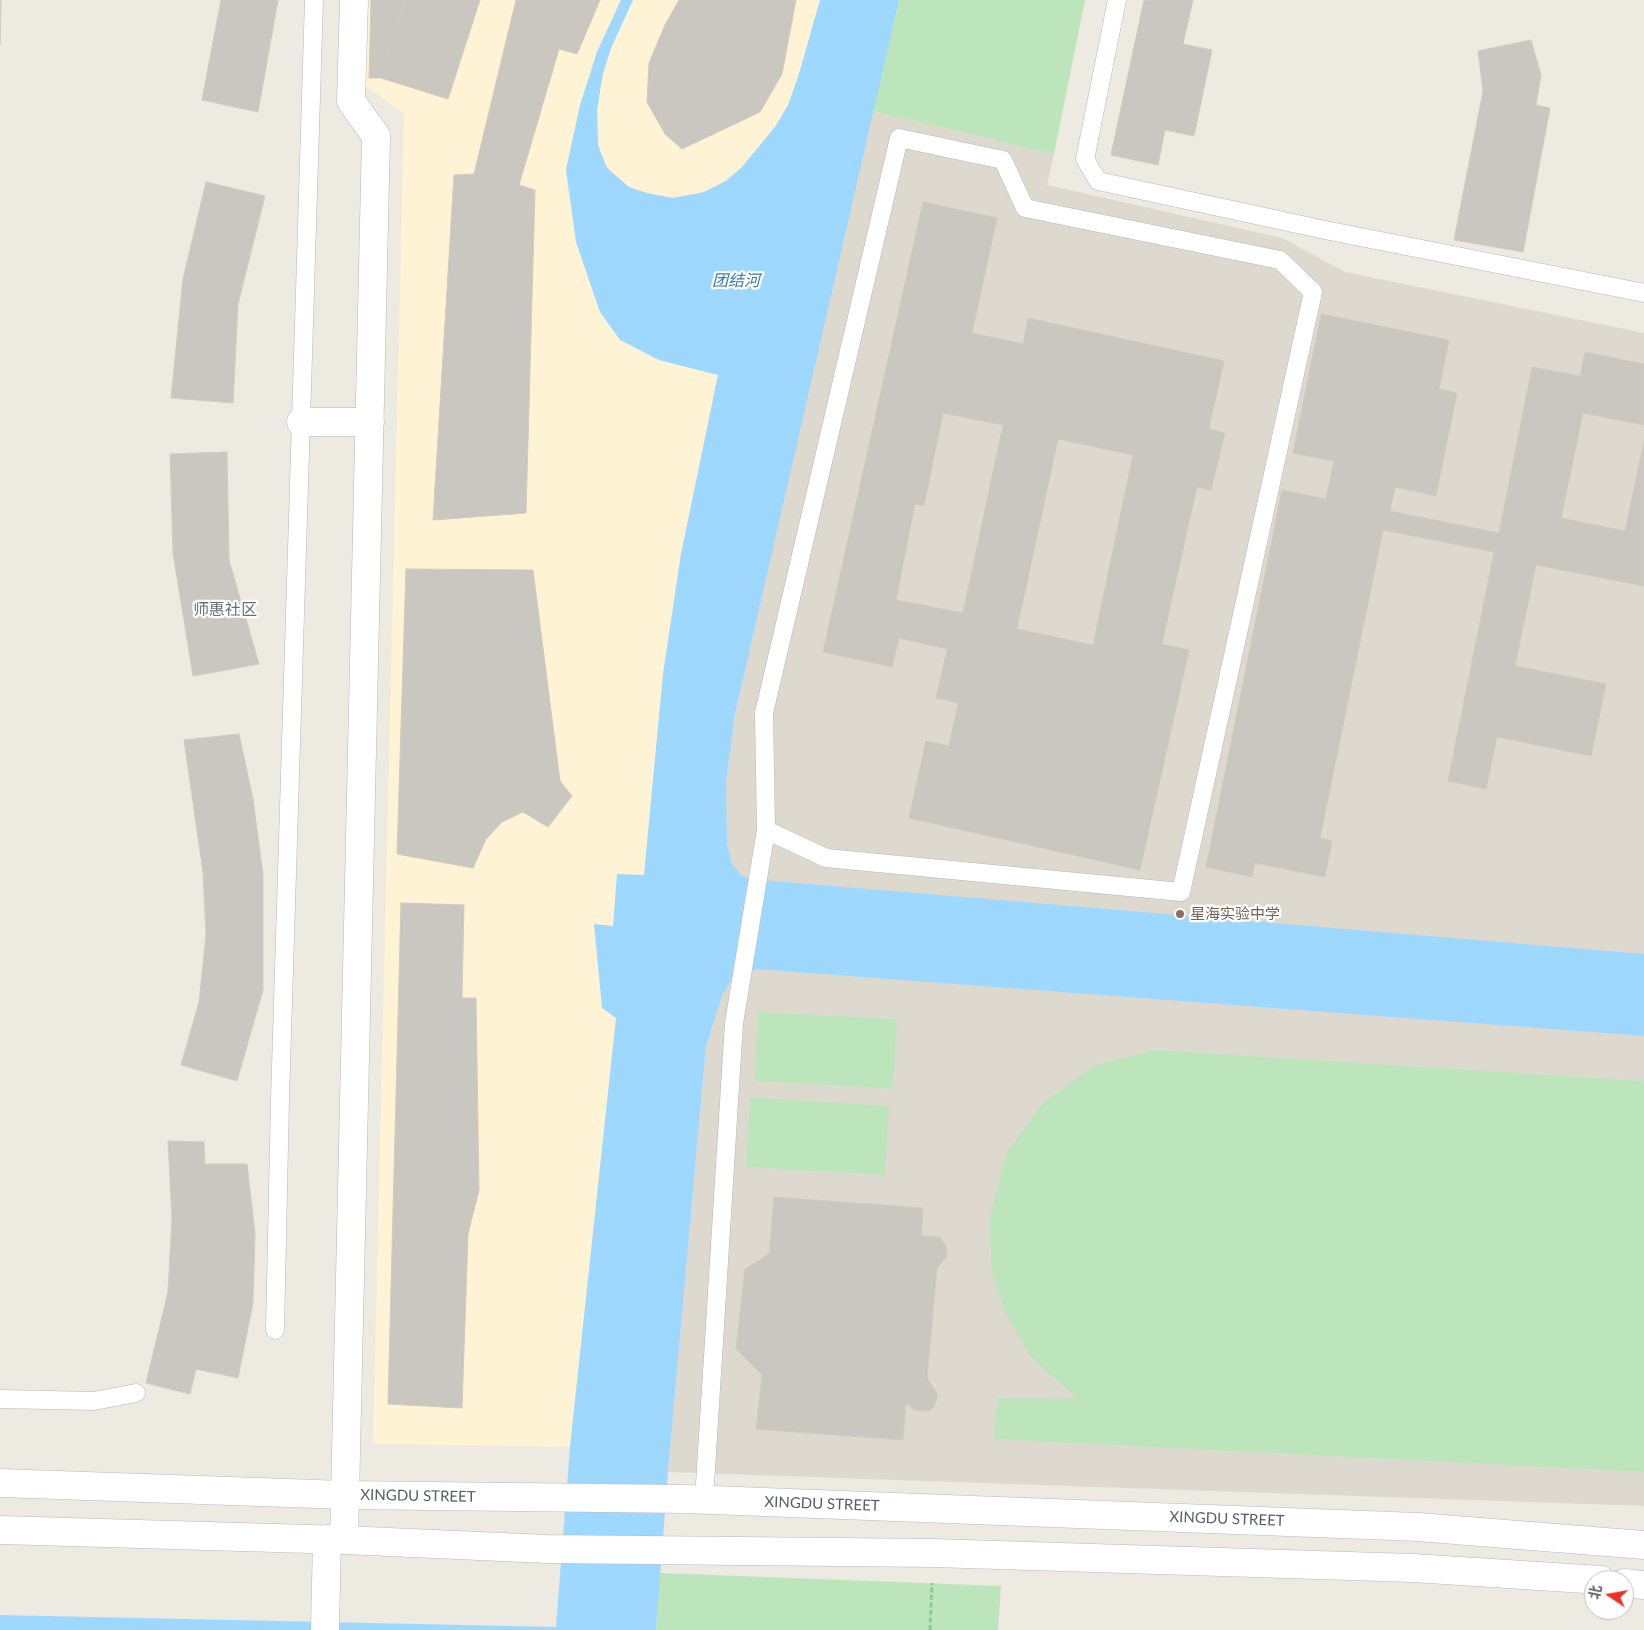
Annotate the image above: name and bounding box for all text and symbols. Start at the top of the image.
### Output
water label: 团结河 [712,271,760,291]
district label: 师惠社区 [193,600,257,620]
place label: 星海实验中学 [1190,905,1280,923]
marker: 星海实验中学 [1174,908,1186,920]
street label: XINGDU STREET [360,1486,476,1506]
street label: XINGDU STREET [764,1493,880,1515]
street label: XINGDU STREET [1169,1508,1285,1530]
north arrow [1584,1570,1634,1620]
text: 北 [1585,1583,1605,1601]

